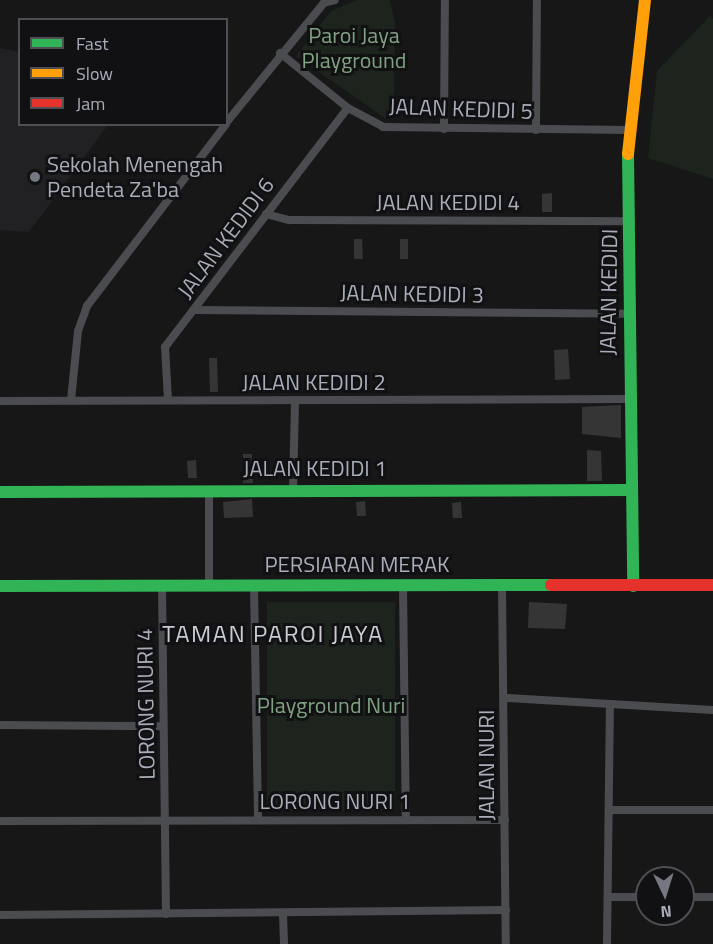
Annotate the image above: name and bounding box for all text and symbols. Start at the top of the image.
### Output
legend [18,18,228,126]
park label: Paroi Jaya Playground [302,22,406,74]
text: Fast [76,30,109,57]
text: Slow [76,60,113,87]
text: Jam [76,90,105,117]
street label: JALAN KEDIDI 5 [389,93,533,125]
place label: Sekolah Menengah Pendeta Za'ba [47,151,223,202]
marker: Sekolah Menengah Pendeta Za'ba [28,170,42,184]
street label: JALAN KEDIDI 6 [172,173,280,303]
street label: JALAN KEDIDI 4 [376,190,520,216]
street label: JALAN KEDIDI [595,228,623,356]
street label: JALAN KEDIDI 3 [340,280,484,308]
street label: JALAN KEDIDI 2 [242,370,386,396]
street label: JALAN KEDIDI 1 [243,456,387,482]
street label: PERSIARAN MERAK [264,552,450,578]
district label: TAMAN PAROI JAYA [162,620,384,648]
street label: LORONG NURI 4 [131,628,161,780]
park label: Playground Nuri [257,693,405,719]
street label: JALAN NURI [474,710,500,820]
street label: LORONG NURI 1 [259,789,411,815]
north arrow [635,866,695,926]
text: N [660,900,672,924]

